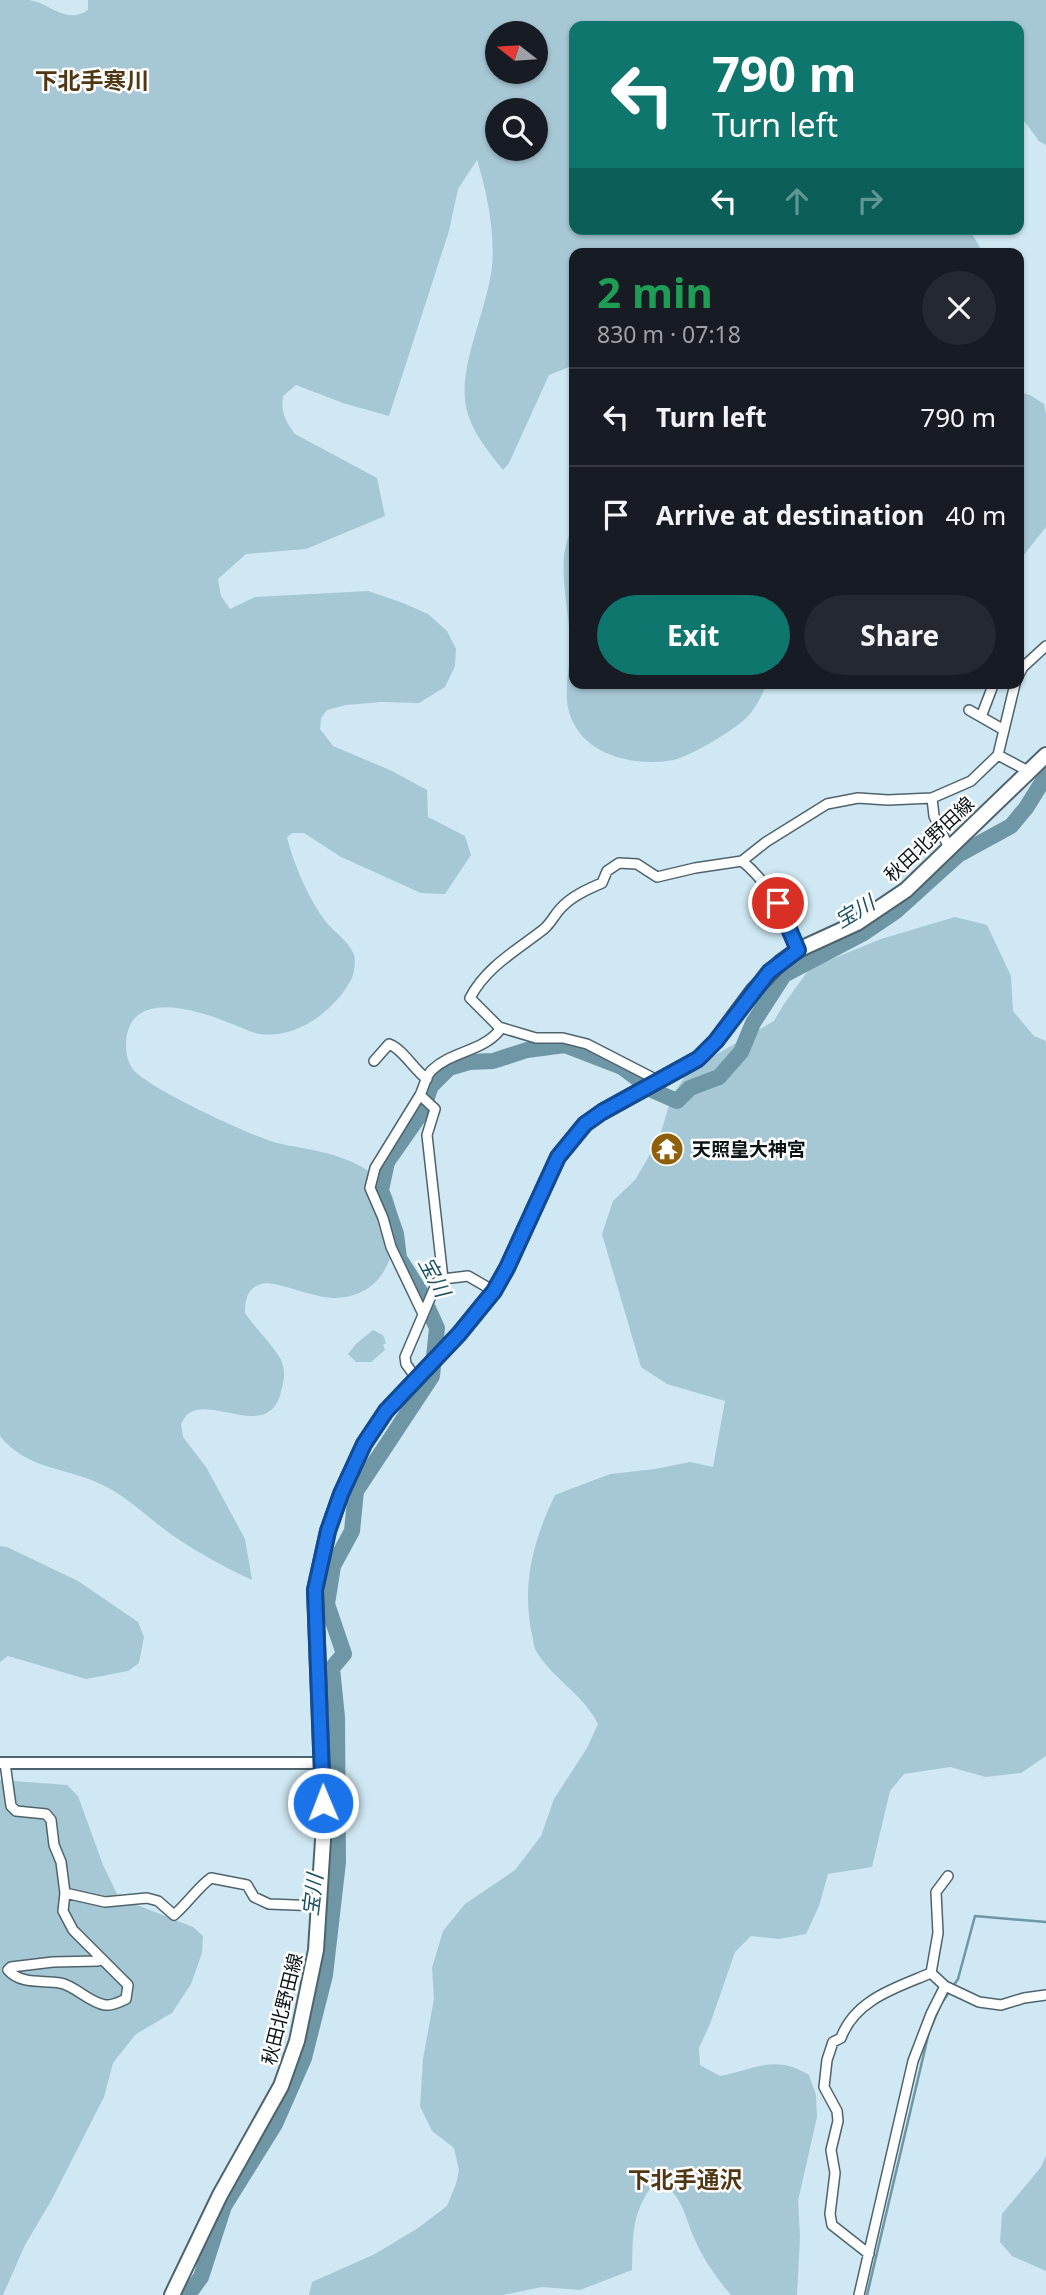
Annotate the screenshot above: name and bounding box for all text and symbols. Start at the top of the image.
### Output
north arrow [485,21,548,84]
map controls [485,21,548,161]
text: 790 m [712,40,857,106]
icon: left [597,49,688,140]
district label: 下北手寒川 [35,64,150,96]
button: search [485,98,548,161]
text: Turn left [712,103,838,146]
icon: left [705,182,743,220]
icon: ahead [778,182,816,220]
icon: right [851,182,889,220]
text: 2 min [597,263,713,320]
button: close [922,271,996,345]
text: 830 m · 07:18 [597,318,741,350]
icon: left [597,398,635,436]
text: Turn left [656,399,767,435]
text: 790 m [920,399,996,435]
icon: arrive [597,496,635,534]
text: Arrive at destination [656,497,925,533]
text: 40 m [946,497,1006,533]
button: Exit [597,595,790,675]
button: Share [804,595,996,675]
street label: 秋田北野田線 [878,791,980,887]
pin [748,873,808,933]
icon: arrive [759,884,797,922]
water label: 宝川 [829,887,881,934]
temple icon: 天照皇大神宮 [648,1130,686,1168]
place label: 天照皇大神宮 [692,1136,806,1162]
water label: 宝川 [413,1251,458,1303]
position arrow [286,1766,360,1840]
water label: 宝川 [296,1870,329,1917]
street label: 秋田北野田線 [256,1951,308,2067]
district label: 下北手通沢 [628,2163,743,2195]

